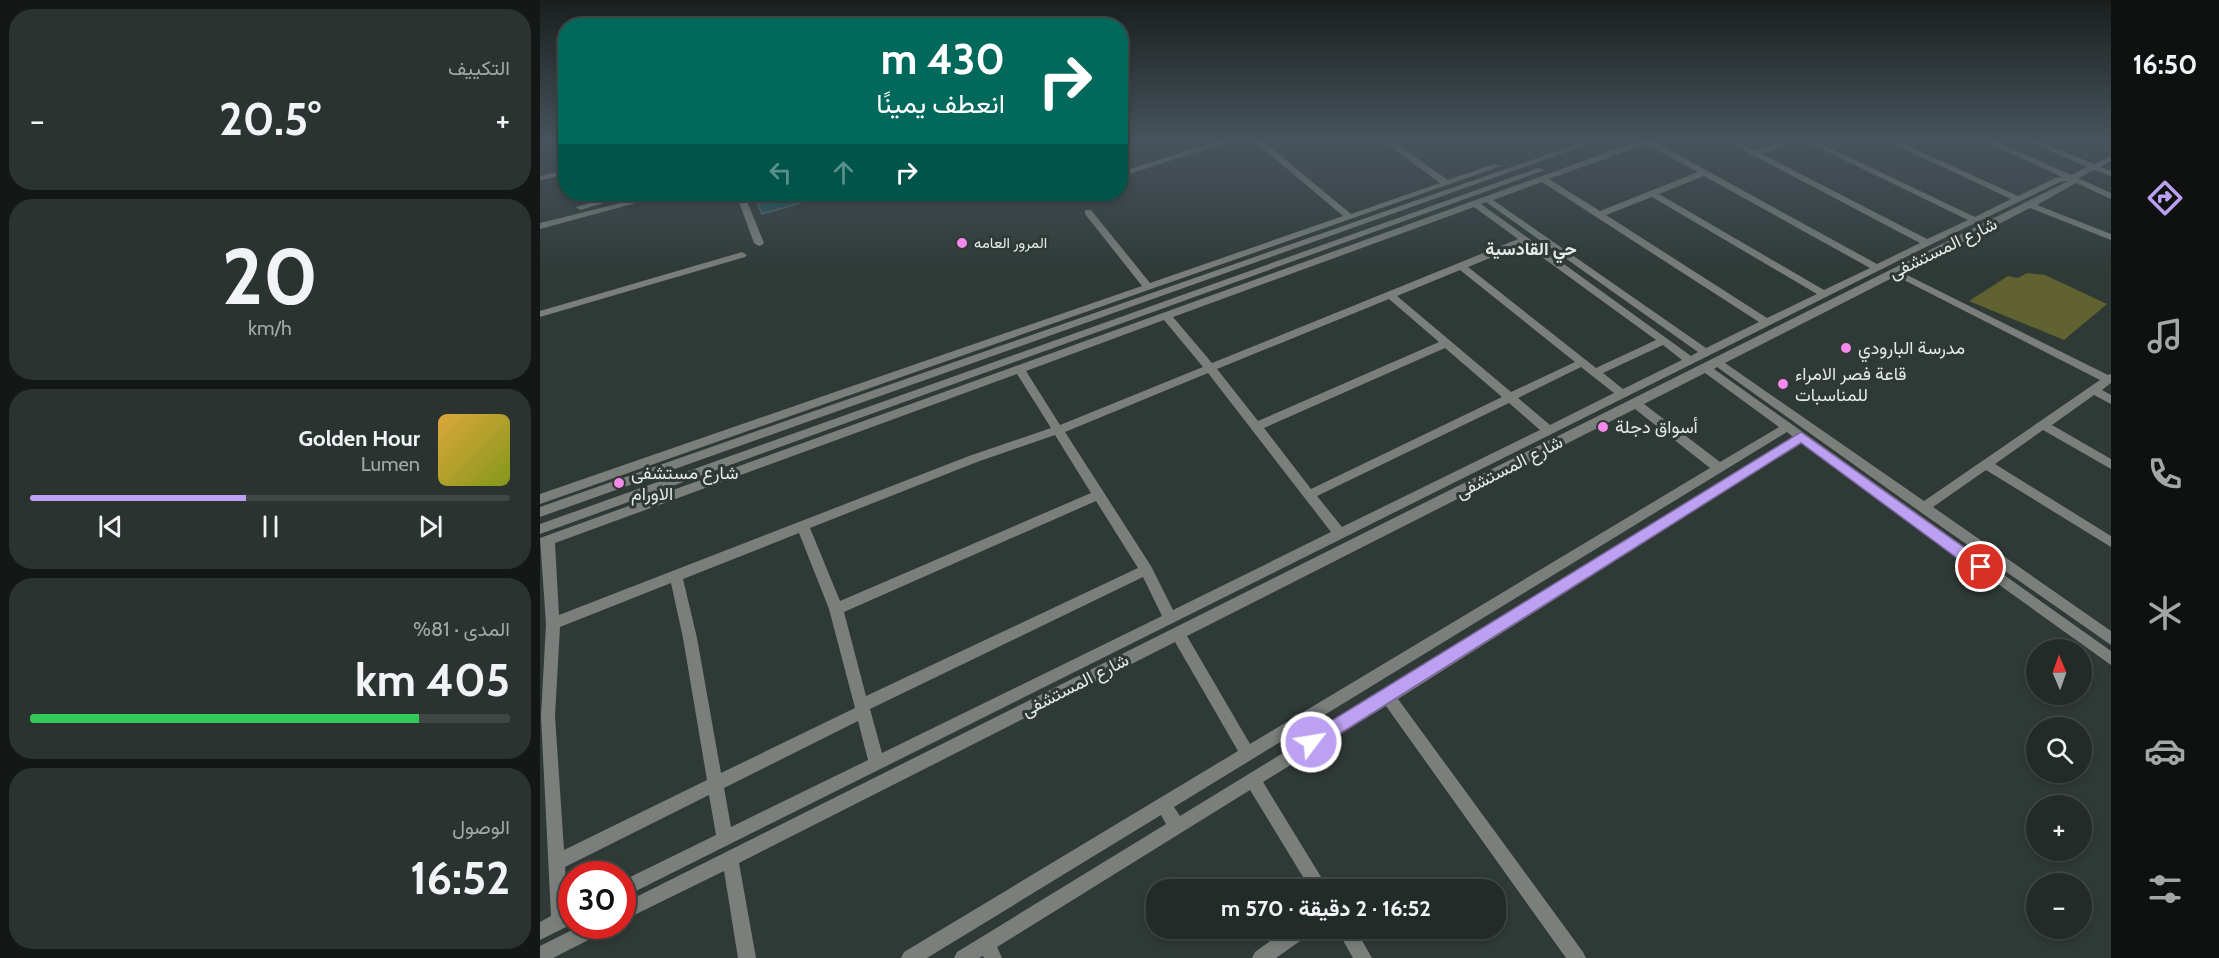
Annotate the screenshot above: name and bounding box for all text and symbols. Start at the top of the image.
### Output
text: 430 m [881,33,1005,85]
icon: right [1026,42,1104,120]
text: 16:50 [2133,48,2197,81]
text: التكييف [448,56,510,80]
text: انعطف يمينًا [876,87,1005,120]
text: 20.5° [219,92,321,146]
text: − [30,100,45,140]
text: + [495,100,510,140]
icon: left [764,156,797,189]
icon: ahead [827,156,860,189]
icon: right [890,156,923,189]
icon: directions [2144,177,2186,219]
street label: شارع المستشفى [1885,212,2001,285]
text: 20 [222,229,318,324]
place label: المرور العامه [974,234,1047,252]
marker: المرور العامه [955,236,969,250]
district label: حي القادسية [1485,238,1577,264]
icon: music [2144,315,2186,357]
text: km/h [248,316,292,340]
place label: مدرسة البارودي [1858,337,1965,363]
marker: مدرسة البارودي [1839,341,1853,355]
place label: قاعة فصر الامراء للمناسبات [1795,363,1907,406]
marker: قاعة فصر الامراء للمناسبات [1776,377,1790,391]
place label: أسواق دجلة [1615,416,1698,438]
marker: أسواق دجلة [1596,420,1610,434]
text: Golden Hour [299,425,420,452]
street label: شارع المستشفى [1452,431,1567,504]
text: Lumen [361,452,420,476]
icon: phone [2144,453,2186,495]
place label: شارع مستشفى الاورام [631,462,738,506]
marker: شارع مستشفى الاورام [612,476,626,490]
icon: previous [94,510,127,543]
icon: pause [254,510,287,543]
icon: next [414,510,447,543]
pin [1955,541,2006,592]
icon: arrive [1964,550,1997,583]
icon: climate [2144,592,2186,634]
text: المدى · 81% [413,617,510,641]
north arrow [2026,639,2092,705]
map controls [2026,639,2092,939]
street label: شارع المستشفى [1018,649,1133,722]
text: 405 km [355,653,510,707]
position arrow [1279,710,1343,774]
button: search [2026,717,2092,783]
icon: car [2144,730,2186,772]
button: + [2026,795,2092,861]
text: الوصول [452,815,510,839]
text: 16:52 [410,851,510,905]
speed limit sign: 30 [558,861,636,939]
icon: filters [2144,868,2186,910]
button: − [2026,873,2092,939]
text: 16:52 · 2 دقيقة · 570 m [1221,895,1431,922]

